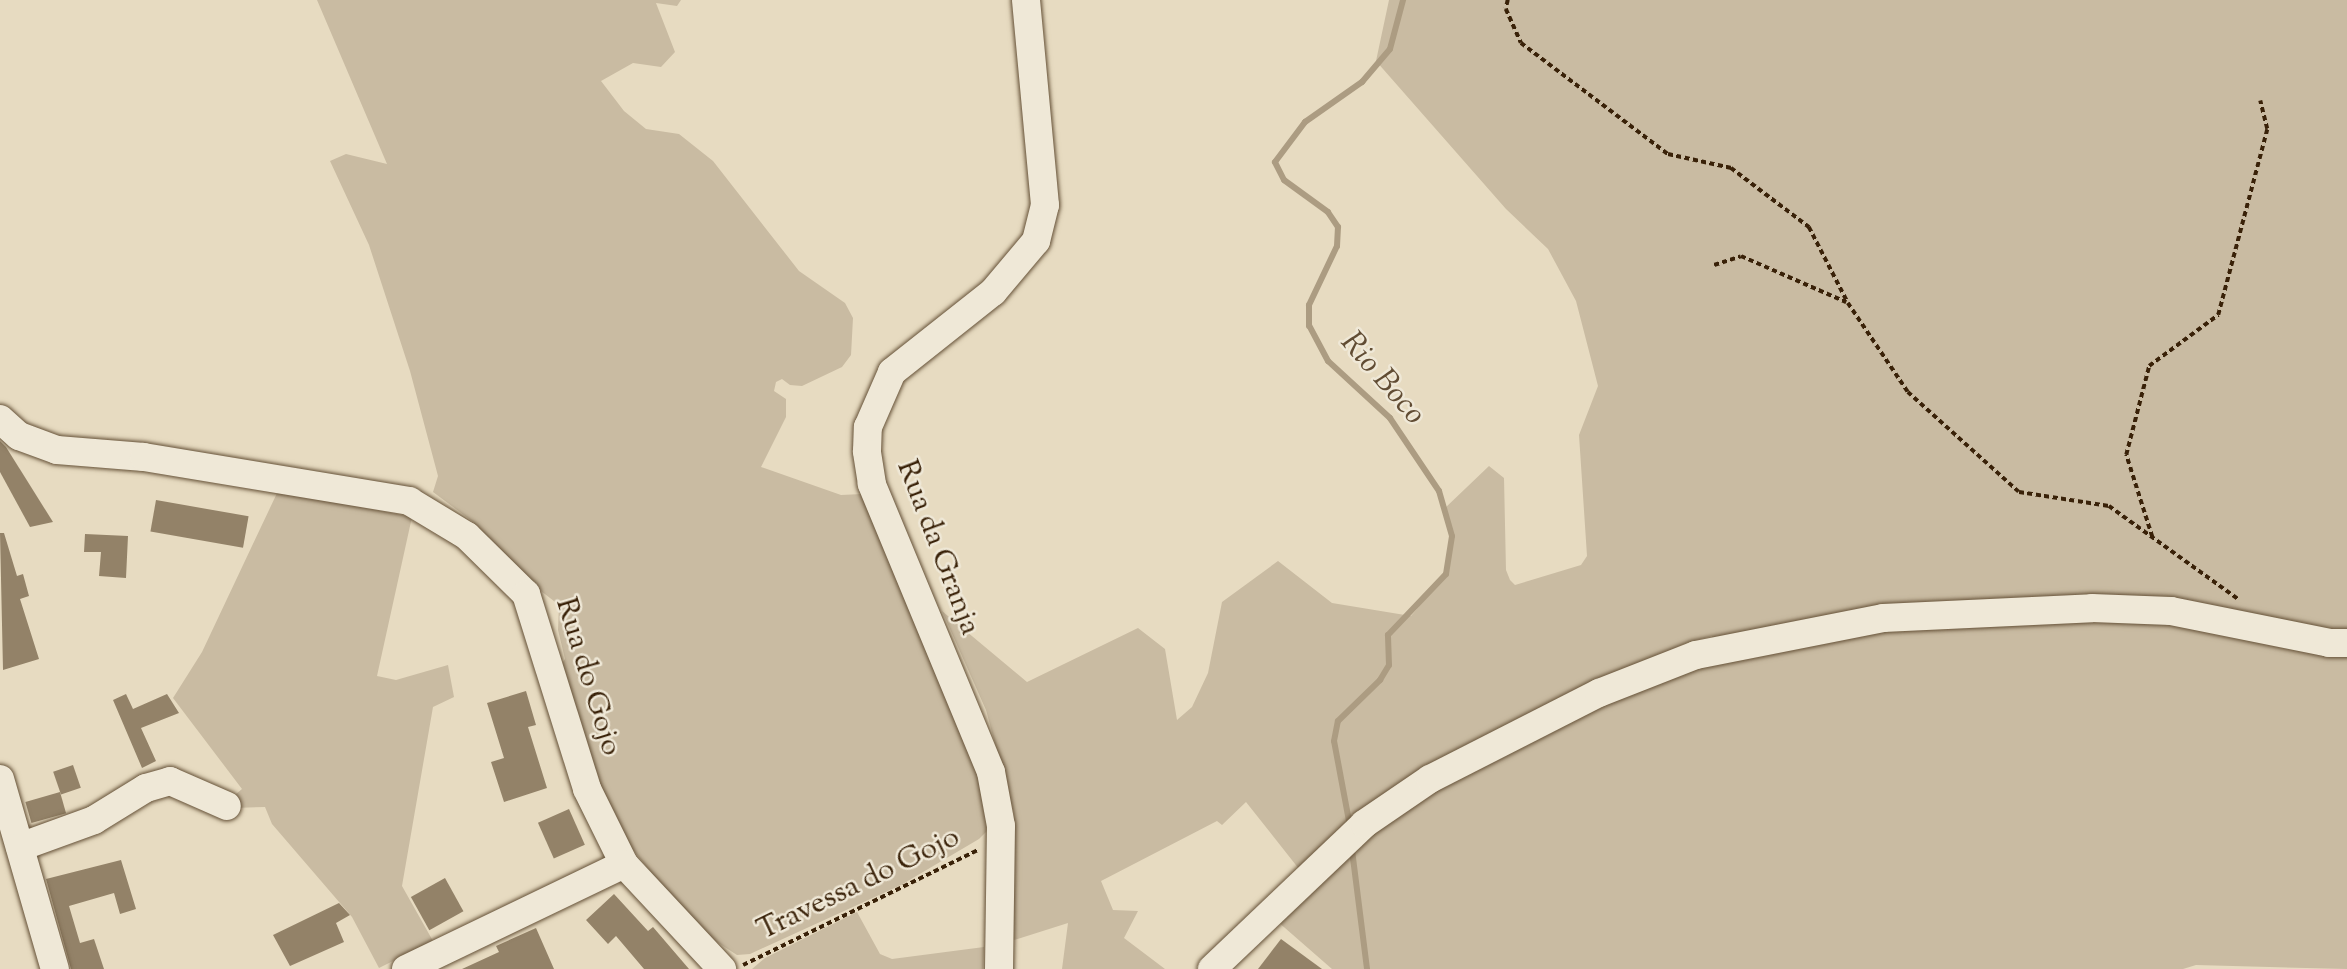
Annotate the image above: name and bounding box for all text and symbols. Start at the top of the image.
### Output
water label: Rio Boco [1331,325,1433,433]
street label: Rua da Granja [887,455,987,641]
street label: Rua do Gojo [546,594,628,760]
street label: Travessa do Gojo [752,820,966,950]

